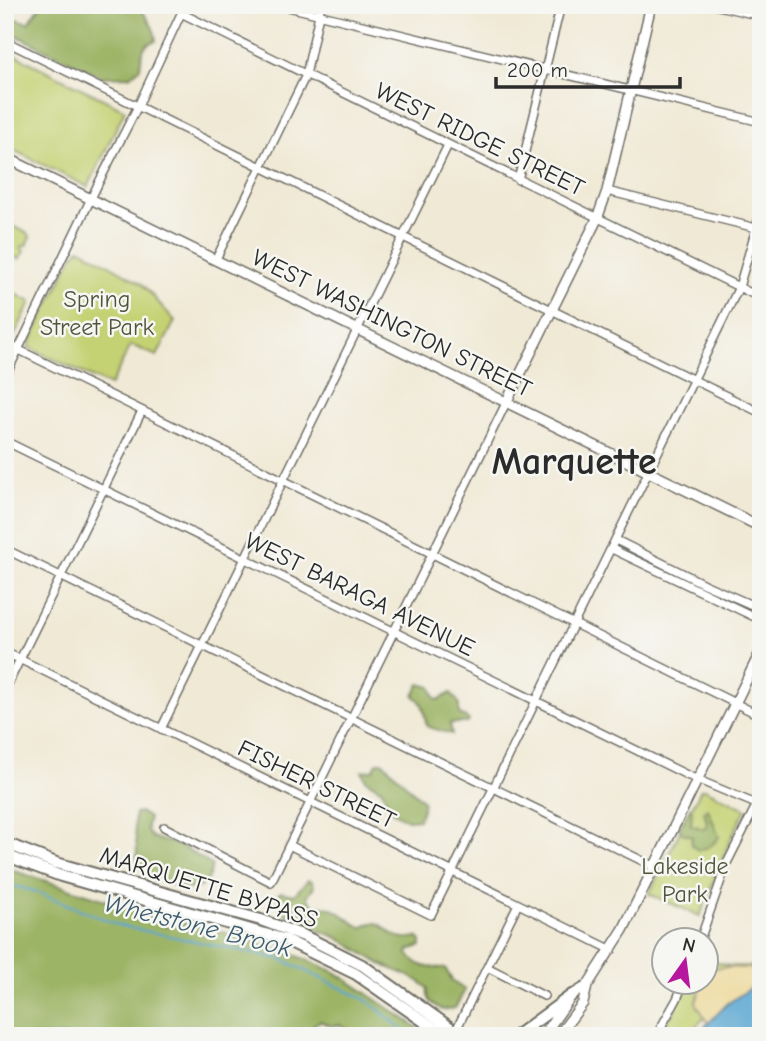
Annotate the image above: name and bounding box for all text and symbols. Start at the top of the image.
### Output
scale bar [496,46,680,90]
text: 200 m [507,58,568,82]
street label: WEST RIDGE STREET [371,76,590,202]
street label: WEST WASHINGTON STREET [248,243,537,403]
park label: Spring Street Park [40,285,154,341]
district label: Marquette [491,440,657,484]
street label: WEST BARAGA AVENUE [240,526,480,662]
street label: FISHER STREET [233,734,401,835]
street label: MARQUETTE BYPASS [97,841,321,933]
park label: Lakeside Park [641,852,729,908]
water label: Whetstone Brook [101,888,295,964]
north arrow [650,926,720,996]
text: N [680,933,698,958]

